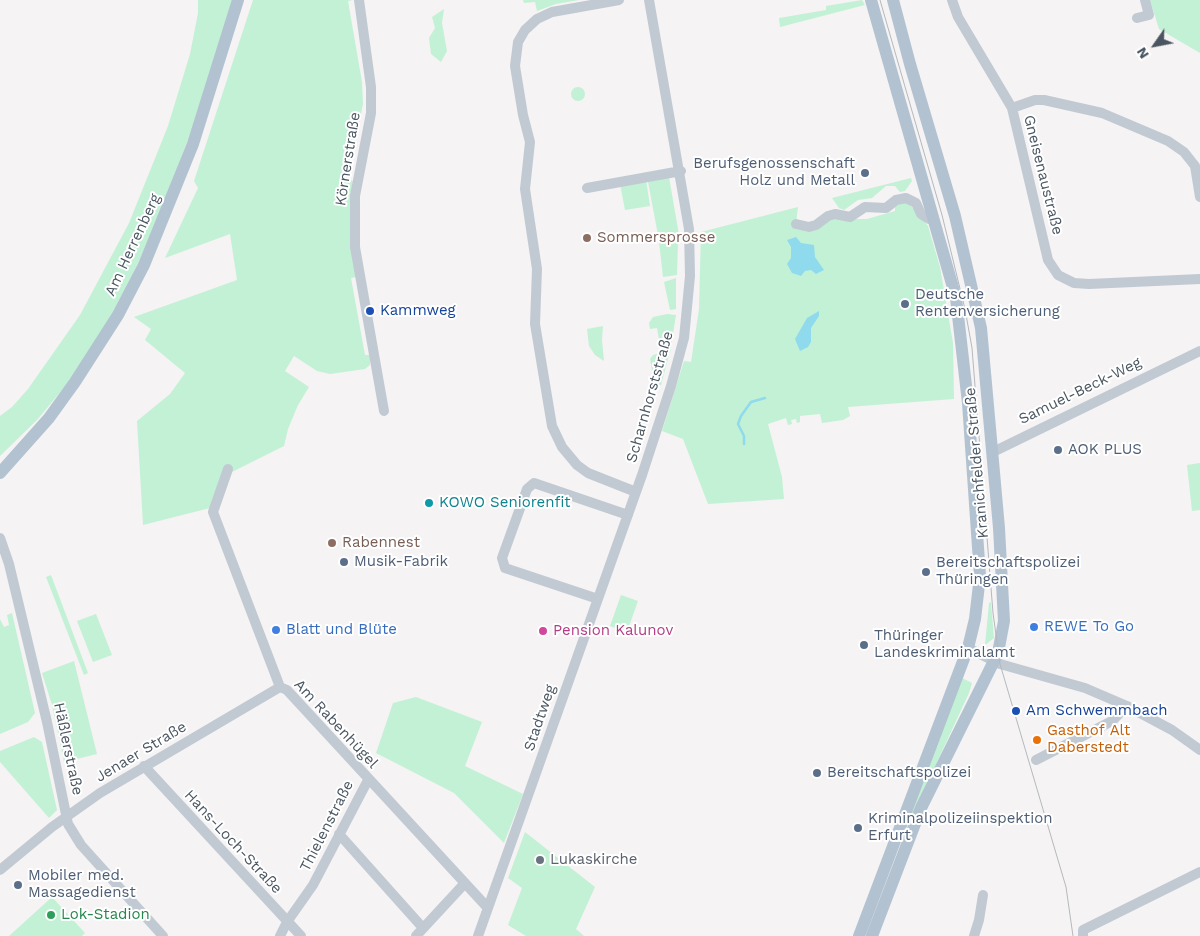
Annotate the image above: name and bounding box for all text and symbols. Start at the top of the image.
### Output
north arrow [1130,20,1180,70]
text: N [1133,44,1152,62]
street label: Körnerstraße [332,111,364,207]
street label: Gneisenaustraße [1019,113,1067,237]
place label: Berufsgenossenschaft Holz und Metall [693,155,855,190]
marker: Berufsgenossenschaft Holz und Metall [859,167,871,179]
street label: Am Herrenberg [101,191,165,299]
place label: Sommersprosse [597,229,715,247]
marker: Sommersprosse [581,232,593,244]
place label: Deutsche Rentenversicherung [915,286,1060,321]
marker: Deutsche Rentenversicherung [899,298,911,310]
place label: Kammweg [380,302,456,320]
marker: Kammweg [364,305,376,317]
street label: Scharnhorststraße [623,329,677,465]
street label: Samuel-Beck-Weg [1016,354,1144,428]
street label: Kranichfelder Straße [961,387,993,539]
place label: AOK PLUS [1068,441,1142,459]
marker: AOK PLUS [1052,444,1064,456]
place label: KOWO Seniorenfit [439,494,571,512]
marker: KOWO Seniorenfit [423,497,435,509]
place label: Rabennest [342,534,420,552]
marker: Rabennest [326,537,338,549]
place label: Musik-Fabrik [354,553,448,571]
place label: Bereitschaftspolizei Thüringen [936,554,1080,589]
marker: Musik-Fabrik [338,556,350,568]
marker: Bereitschaftspolizei Thüringen [920,566,932,578]
place label: REWE To Go [1044,618,1134,636]
place label: Blatt und Blüte [286,621,397,639]
marker: REWE To Go [1028,621,1040,633]
place label: Pension Kalunov [553,622,673,640]
marker: Blatt und Blüte [270,624,282,636]
marker: Pension Kalunov [537,625,549,637]
place label: Thüringer Landeskriminalamt [874,627,1015,662]
marker: Thüringer Landeskriminalamt [858,639,870,651]
street label: Am Rabenhügel [290,676,382,772]
street label: Stadtweg [520,682,560,754]
street label: Häßlerstraße [49,701,87,797]
place label: Am Schwemmbach [1026,702,1168,720]
marker: Am Schwemmbach [1010,705,1022,717]
street label: Jenaer Straße [92,718,190,786]
place label: Gasthof Alt Daberstedt [1047,722,1130,757]
marker: Gasthof Alt Daberstedt [1031,734,1043,746]
place label: Bereitschaftspolizei [827,764,971,782]
marker: Bereitschaftspolizei [811,767,823,779]
street label: Thielenstraße [296,777,358,875]
street label: Hans-Loch-Straße [180,786,286,898]
place label: Kriminalpolizeiinspektion Erfurt [868,810,1052,845]
marker: Kriminalpolizeiinspektion Erfurt [852,822,864,834]
place label: Lukaskirche [550,851,638,869]
marker: Lukaskirche [534,854,546,866]
place label: Mobiler med. Massagedienst [28,867,136,902]
marker: Mobiler med. Massagedienst [12,879,24,891]
place label: Lok-Stadion [61,906,150,924]
marker: Lok-Stadion [45,909,57,921]

